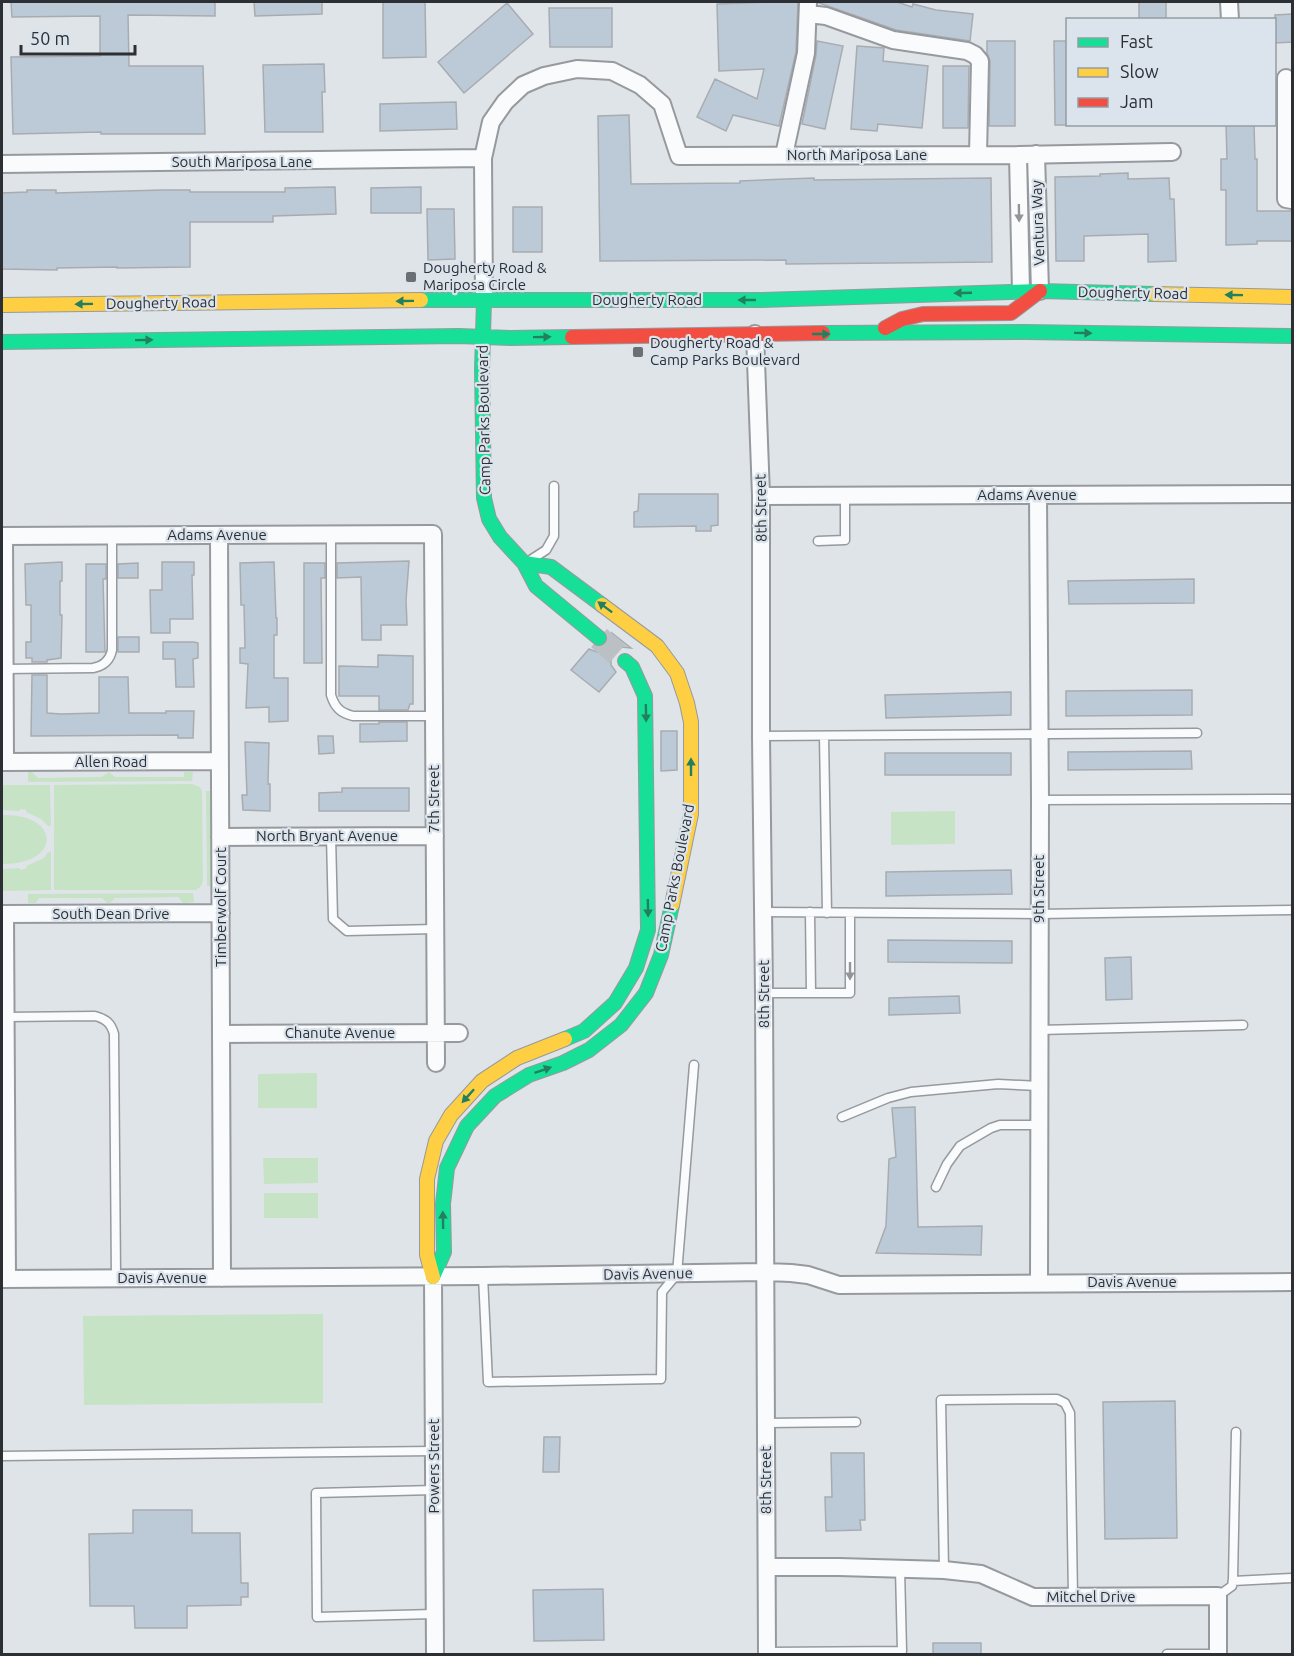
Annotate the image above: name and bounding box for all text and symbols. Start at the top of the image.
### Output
scale bar [21,18,135,56]
legend [1066,18,1276,126]
text: 50 m [30,28,70,48]
text: Fast [1120,31,1153,51]
text: Slow [1120,61,1159,81]
text: Jam [1120,91,1154,111]
street label: North Mariposa Lane [787,146,927,163]
street label: South Mariposa Lane [172,153,312,170]
street label: Ventura Way [1028,180,1047,266]
one-way arrow [1014,204,1024,223]
place label: Dougherty Road & Mariposa Circle [423,259,547,293]
marker: Dougherty Road & Mariposa Circle [404,270,418,284]
street label: Dougherty Road [1078,283,1188,302]
one-way arrow [953,288,972,298]
street label: Dougherty Road [592,291,702,308]
one-way arrow [1225,291,1244,300]
street label: Dougherty Road [106,293,216,312]
one-way arrow [737,295,756,305]
one-way arrow [395,296,414,306]
one-way arrow [74,299,93,309]
one-way arrow [1074,328,1093,338]
one-way arrow [811,329,830,339]
one-way arrow [532,333,551,342]
place label: Dougherty Road & Camp Parks Boulevard [650,334,800,368]
one-way arrow [134,335,153,345]
street label: Camp Parks Boulevard [474,345,493,495]
marker: Dougherty Road & Camp Parks Boulevard [631,345,645,359]
street label: 8th Street [751,474,770,542]
street label: Adams Avenue [977,486,1077,503]
street label: Adams Avenue [167,526,267,543]
one-way arrow [597,601,613,613]
one-way arrow [641,704,651,723]
street label: Allen Road [75,753,147,770]
one-way arrow [686,758,696,777]
street label: 7th Street [425,765,442,833]
street label: Camp Parks Boulevard [652,802,697,953]
street label: North Bryant Avenue [256,827,398,844]
street label: Timberwolf Court [212,847,229,967]
street label: 9th Street [1030,855,1047,923]
one-way arrow [643,899,653,918]
street label: South Dean Drive [52,905,170,922]
street label: 8th Street [755,960,772,1028]
one-way arrow [845,962,855,981]
street label: Chanute Avenue [285,1024,395,1041]
one-way arrow [534,1064,552,1074]
one-way arrow [462,1088,475,1103]
one-way arrow [438,1211,448,1230]
street label: Davis Avenue [603,1264,693,1283]
street label: Davis Avenue [117,1269,207,1286]
street label: Davis Avenue [1087,1273,1177,1290]
street label: Powers Street [425,1418,442,1513]
street label: 8th Street [757,1446,774,1514]
street label: Mitchel Drive [1046,1588,1136,1605]

